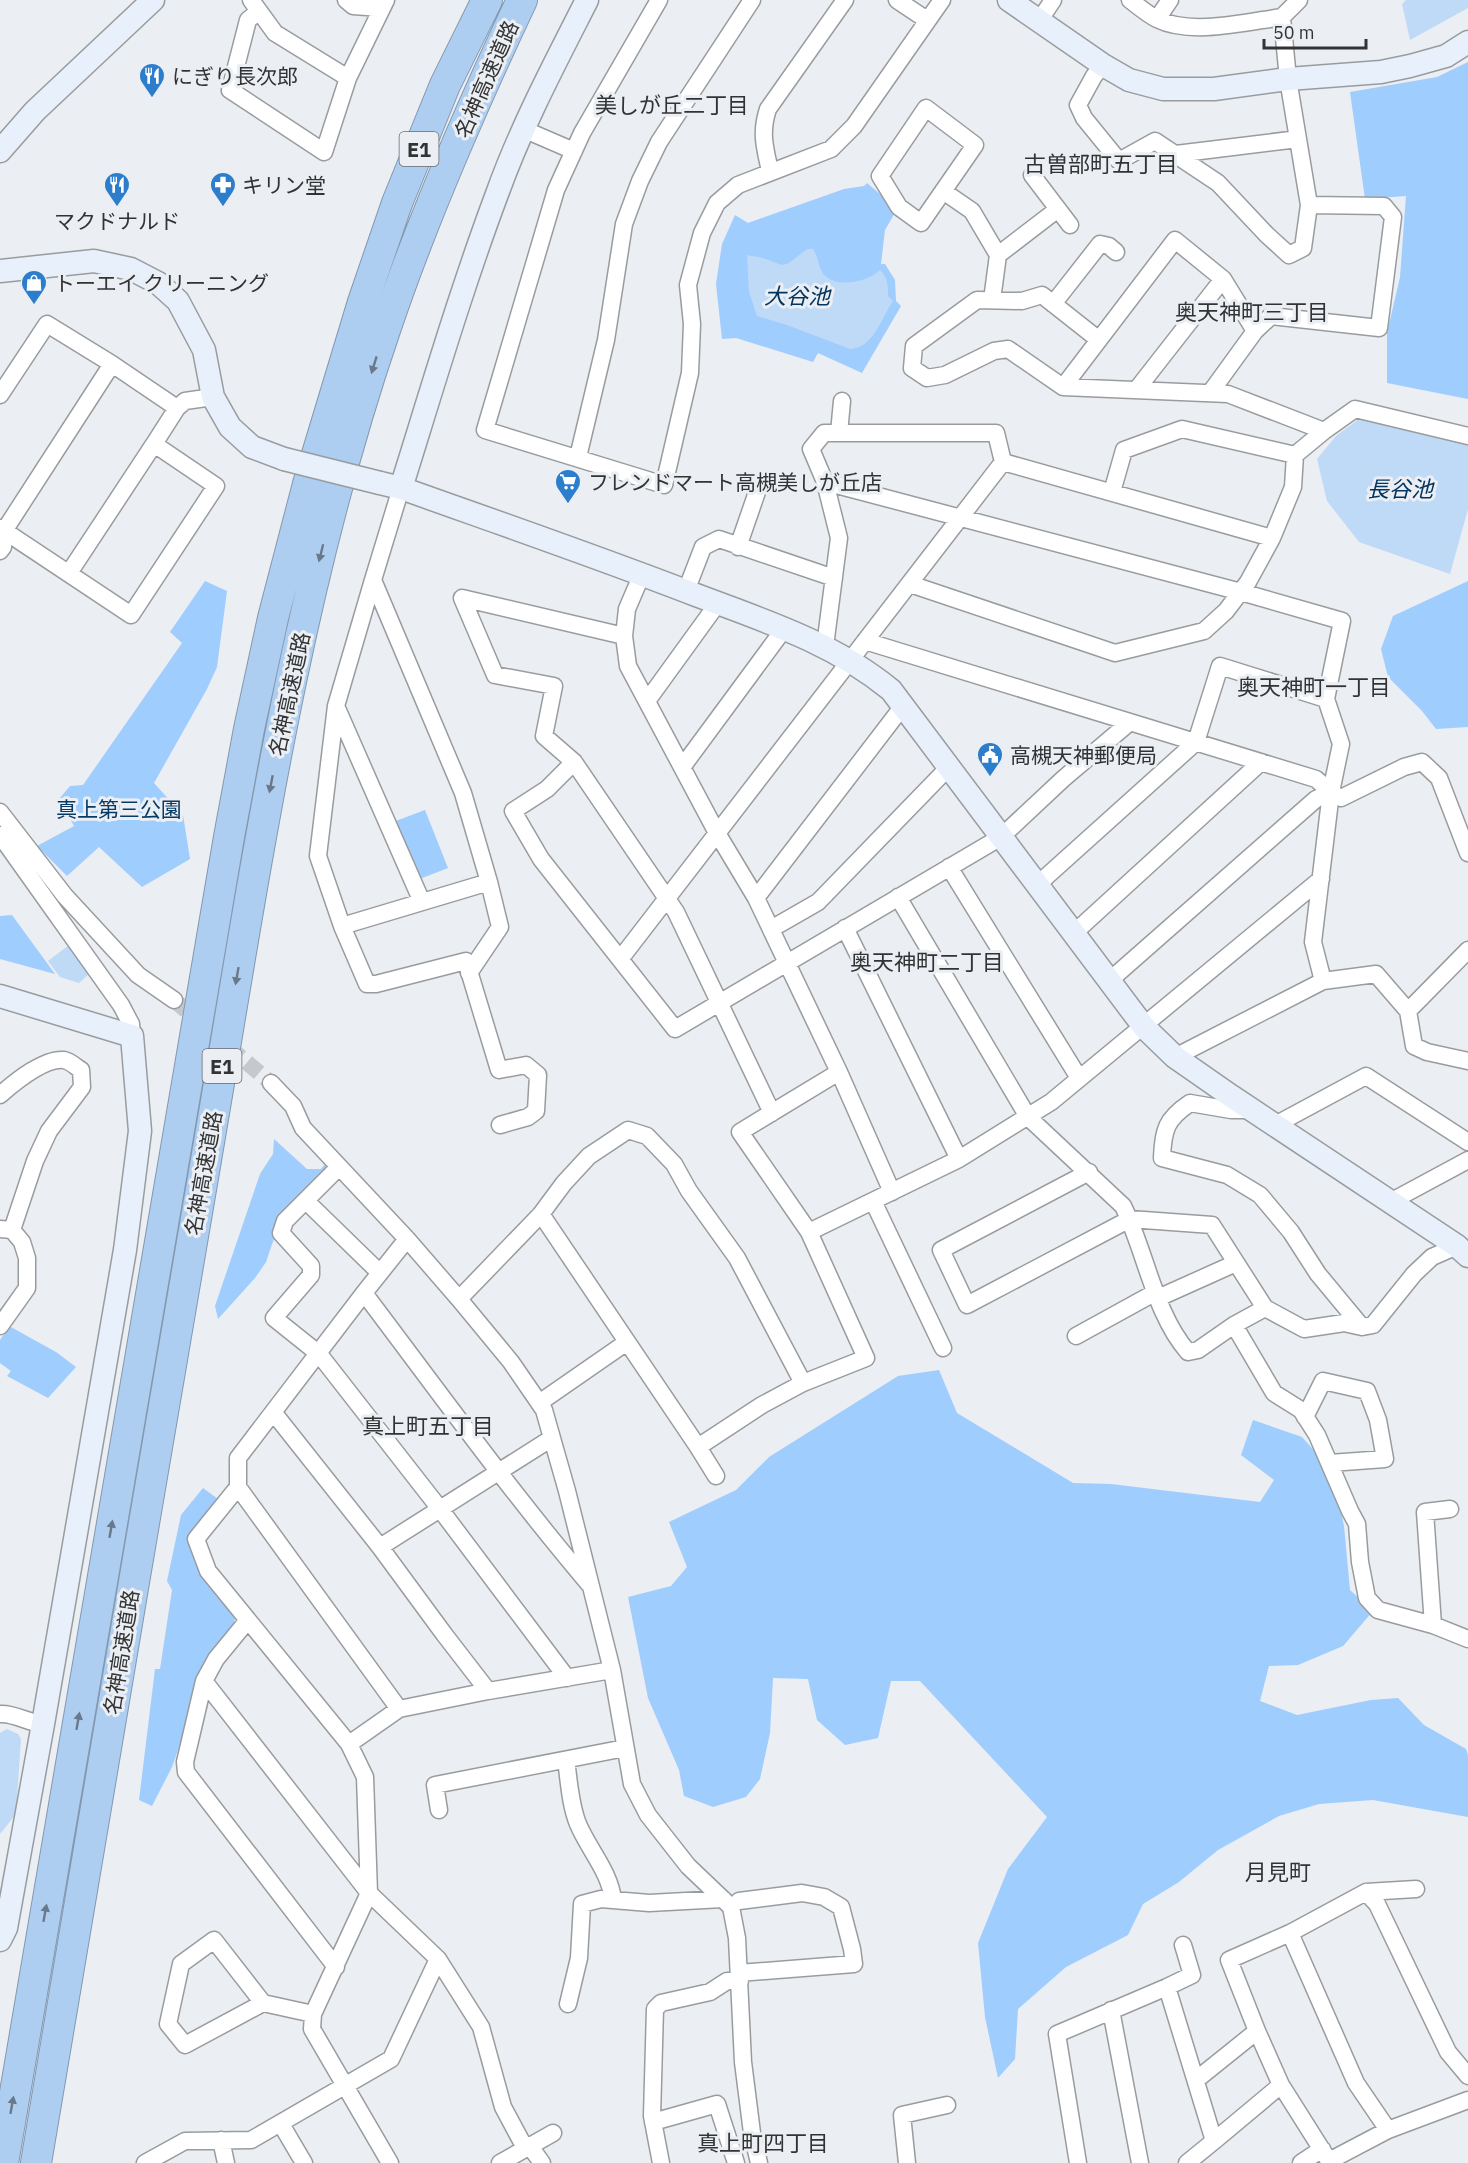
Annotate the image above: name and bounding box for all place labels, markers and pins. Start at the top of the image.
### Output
restaurant icon: にぎり長次郎 [137,61,167,99]
place label: にぎり長次郎 [172,62,298,90]
restaurant icon: マクドナルド [102,170,132,208]
pharmacy icon: キリン堂 [208,170,238,208]
place label: キリン堂 [242,171,326,199]
place label: マクドナルド [54,207,180,235]
shop icon: トーエイ クリーニング [19,268,49,306]
place label: トーエイ クリーニング [54,269,269,297]
supermarket icon: フレンドマート高槻美しが丘店 [553,467,583,505]
place label: フレンドマート高槻美しが丘店 [588,468,882,496]
public building icon: 高槻天神郵便局 [975,740,1005,778]
place label: 高槻天神郵便局 [1010,741,1157,769]

